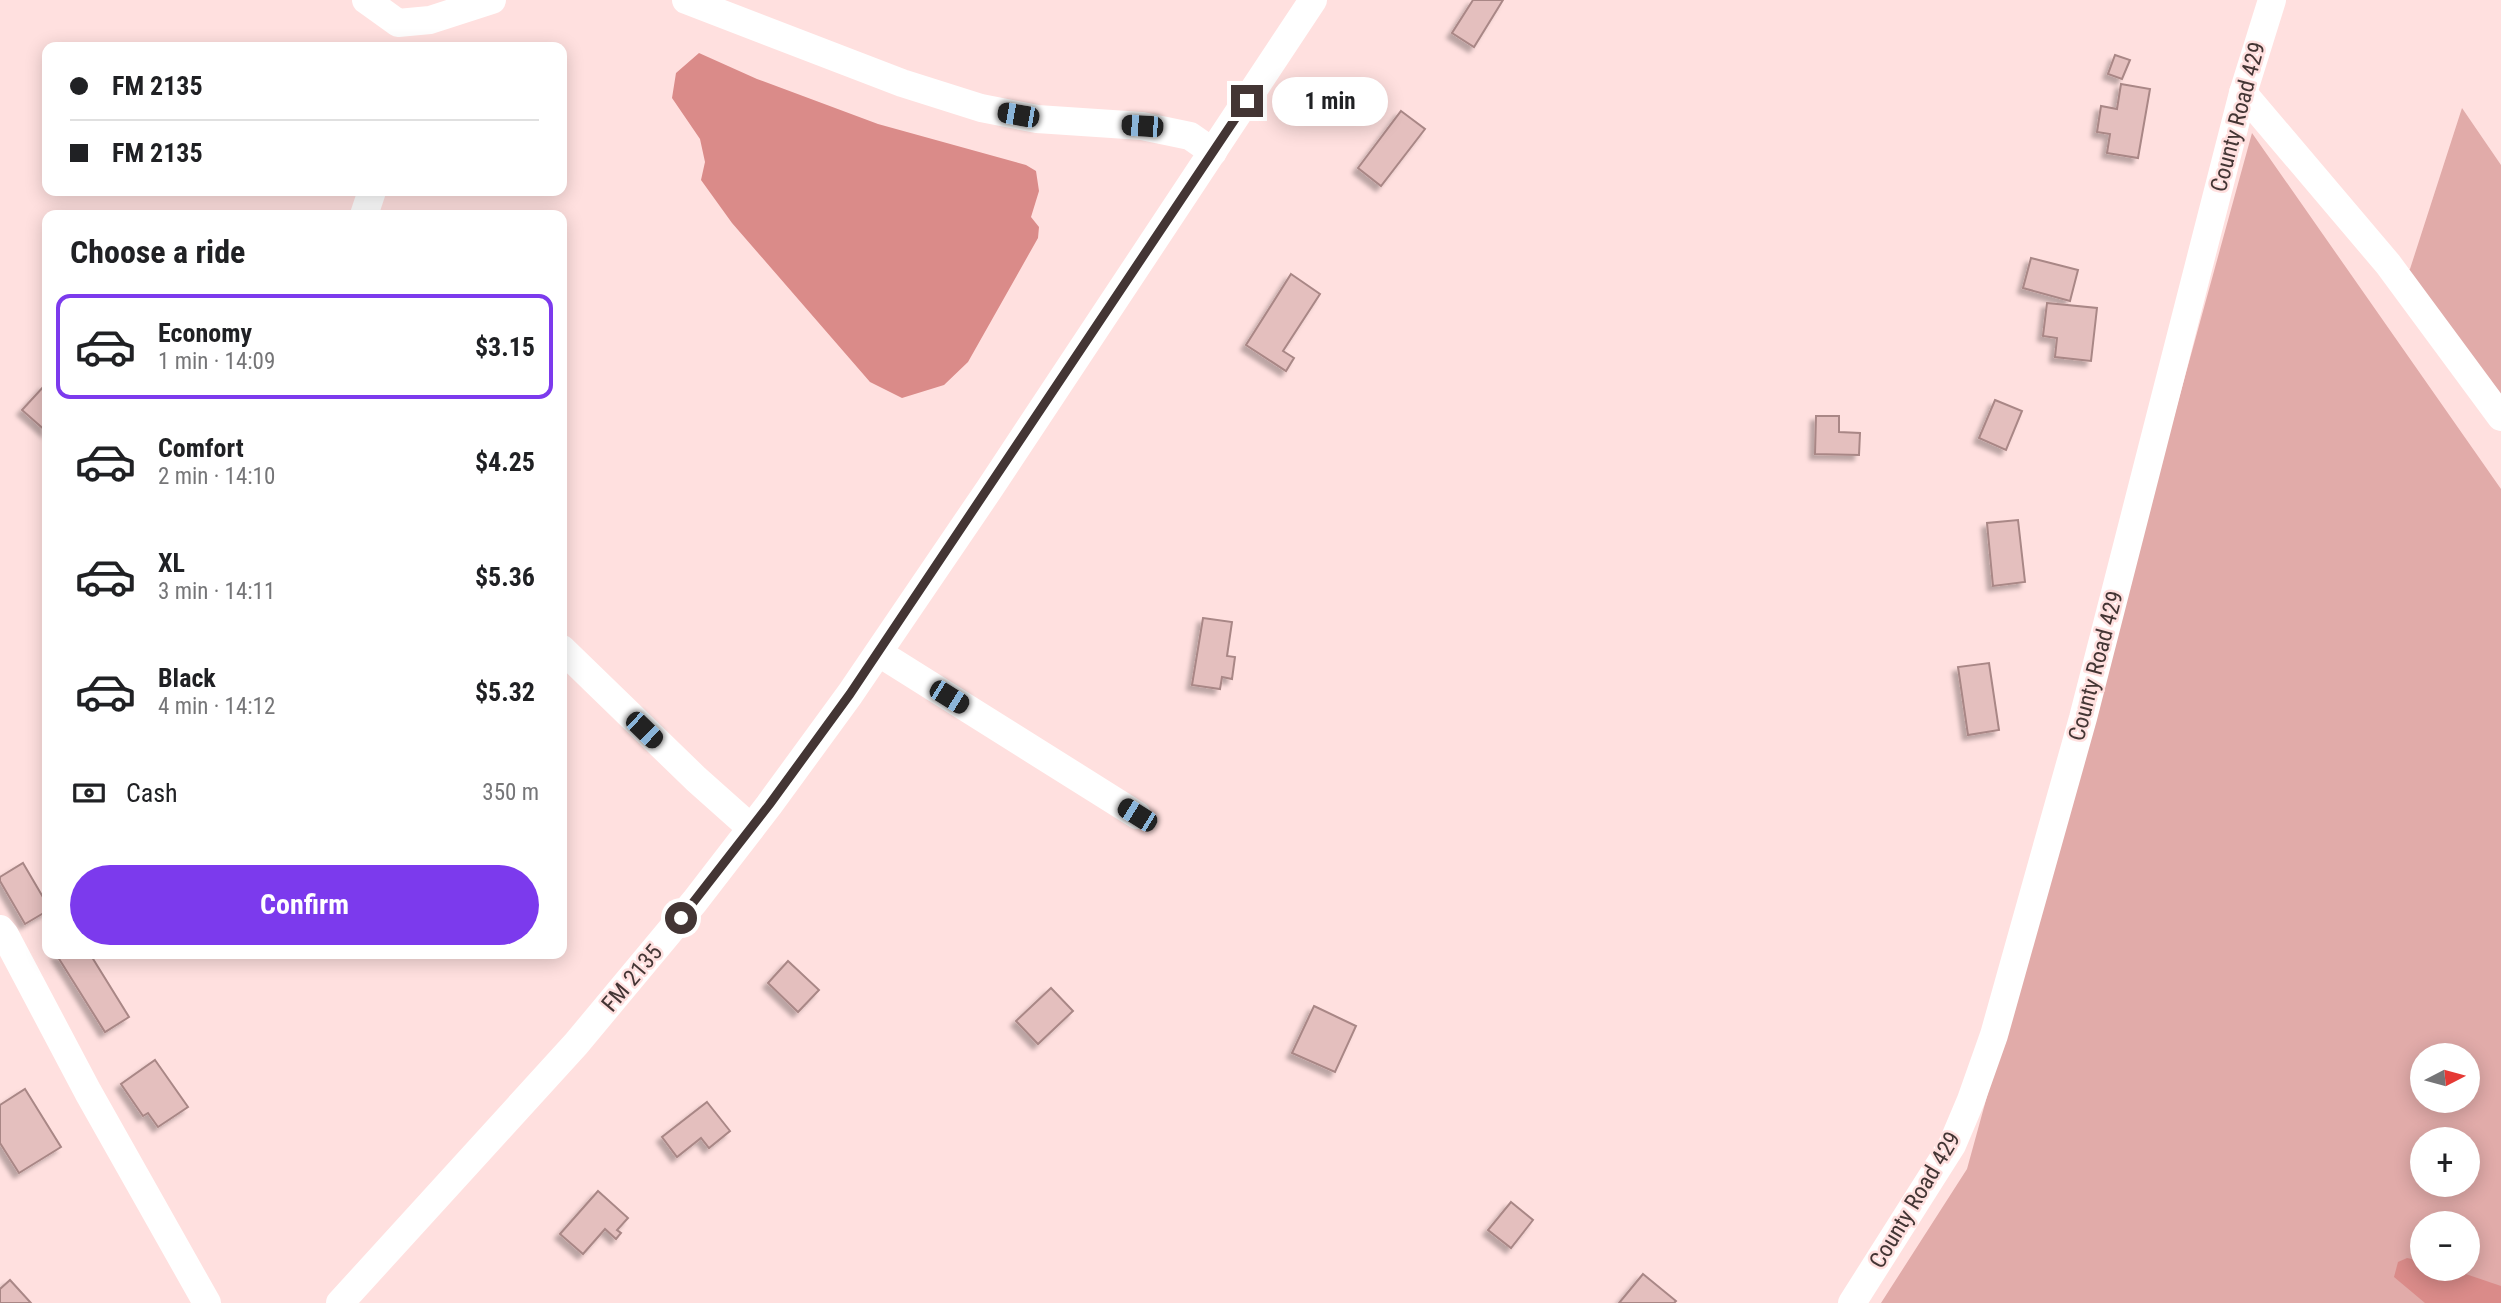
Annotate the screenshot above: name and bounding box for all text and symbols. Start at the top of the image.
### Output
street label: County Road 429 [2205,39,2271,195]
text: FM 2135 [112,71,203,101]
callout: 1 min [1272,76,1387,126]
route end [1231,85,1263,117]
text: 1 min [1304,88,1356,115]
car [996,101,1041,129]
car [1121,114,1164,138]
text: FM 2135 [112,138,203,168]
text: Choose a ride [70,233,245,271]
icon: car [74,315,137,378]
text: Economy [158,318,252,348]
text: $3.15 [475,332,535,362]
text: 1 min · 14:09 [158,348,275,375]
icon: car [74,430,137,493]
text: Comfort [158,433,244,463]
text: $4.25 [475,447,535,477]
text: 2 min · 14:10 [158,463,275,490]
icon: car [74,545,137,608]
text: XL [158,548,185,578]
text: $5.36 [475,562,535,592]
text: 3 min · 14:11 [158,578,275,605]
street label: County Road 429 [2063,588,2129,744]
icon: car [74,660,137,723]
text: Black [158,663,216,693]
text: $5.32 [475,677,535,707]
car [926,677,973,717]
text: 4 min · 14:12 [158,693,275,720]
car [622,708,667,752]
icon: cash [70,774,108,812]
text: Cash [126,778,178,808]
text: 350 m [482,779,539,806]
car [1114,795,1161,835]
button: Confirm [70,865,539,945]
route start [665,902,697,934]
street label: FM 2135 [596,939,668,1017]
north arrow [2410,1043,2480,1113]
map controls [2410,1043,2480,1281]
street label: County Road 429 [1864,1127,1966,1273]
button: + [2410,1127,2480,1197]
button: − [2410,1211,2480,1281]

